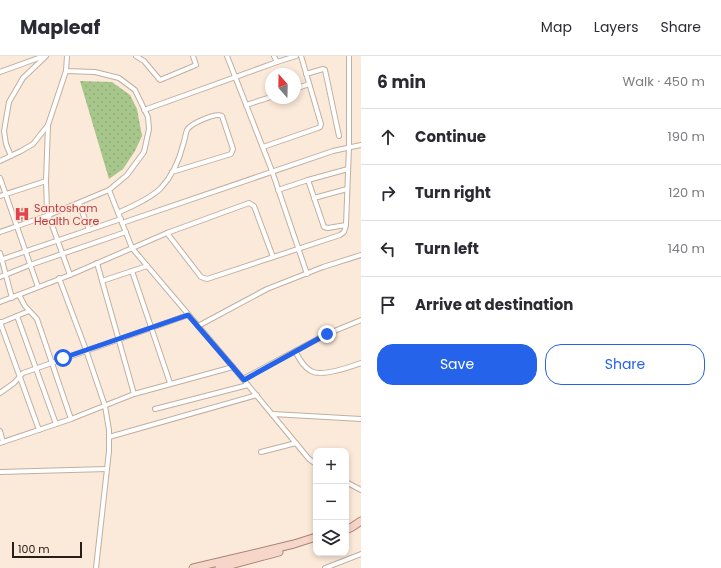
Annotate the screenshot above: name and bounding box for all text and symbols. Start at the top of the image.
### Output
text: Mapleaf [20,14,100,41]
text: Map [541,17,572,37]
text: Layers [594,17,638,37]
text: Share [660,17,701,37]
north arrow [265,68,301,104]
text: 6 min [377,70,426,94]
text: Walk · 450 m [623,72,705,91]
icon: ahead [377,126,399,148]
text: Continue [415,126,486,147]
text: 190 m [668,127,705,146]
icon: right [377,182,399,204]
text: Turn right [415,182,491,203]
text: 120 m [668,183,705,202]
place label: Santosham Health Care [34,200,100,229]
hospital icon: Santosham Health Care [13,205,31,223]
icon: left [377,238,399,260]
text: Turn left [415,238,479,259]
text: 140 m [668,239,705,258]
icon: arrive [377,294,399,316]
text: Arrive at destination [415,294,573,315]
route end [318,325,336,343]
button: Save [377,344,537,385]
button: Share [545,344,705,385]
route start [54,349,72,367]
map controls [313,448,349,556]
button: + [313,448,349,484]
button: − [313,484,349,520]
button: layers [313,520,349,556]
scale bar [12,540,82,559]
text: 100 m [18,541,50,557]

